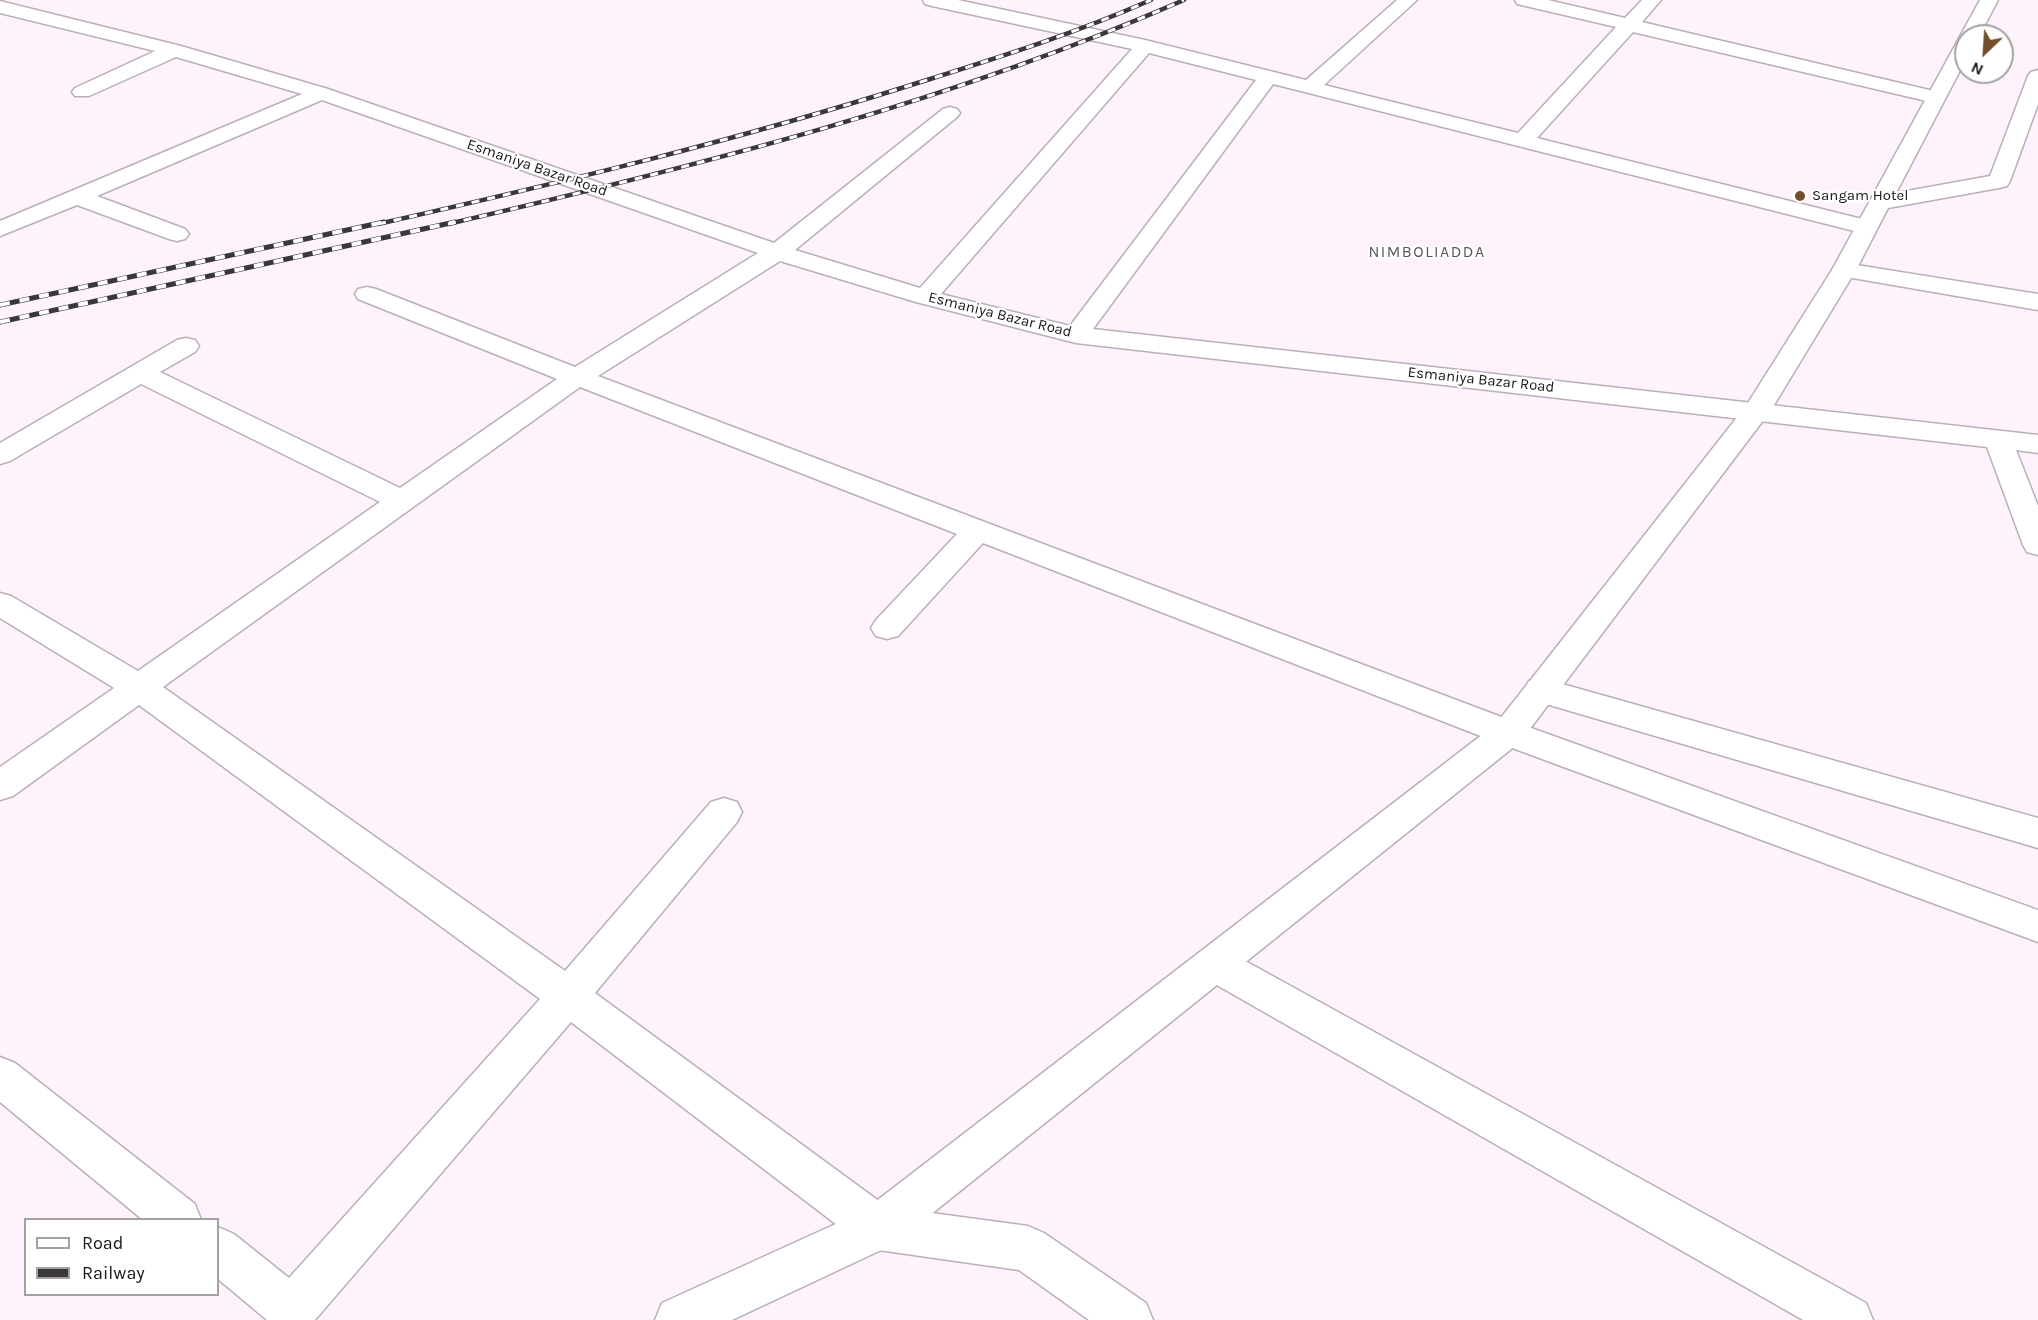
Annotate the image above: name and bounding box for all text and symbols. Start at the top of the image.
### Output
north arrow [1954,24,2014,84]
text: N [1968,58,1986,80]
street label: Esmaniya Bazar Road [464,135,610,201]
place label: Sangam Hotel [1812,187,1908,205]
marker: Sangam Hotel [1793,189,1807,203]
district label: NIMBOLIADDA [1368,242,1486,262]
street label: Esmaniya Bazar Road [926,288,1074,342]
street label: Esmaniya Bazar Road [1407,363,1555,397]
legend [24,1218,219,1296]
text: Road [82,1232,123,1254]
text: Railway [82,1262,145,1284]

